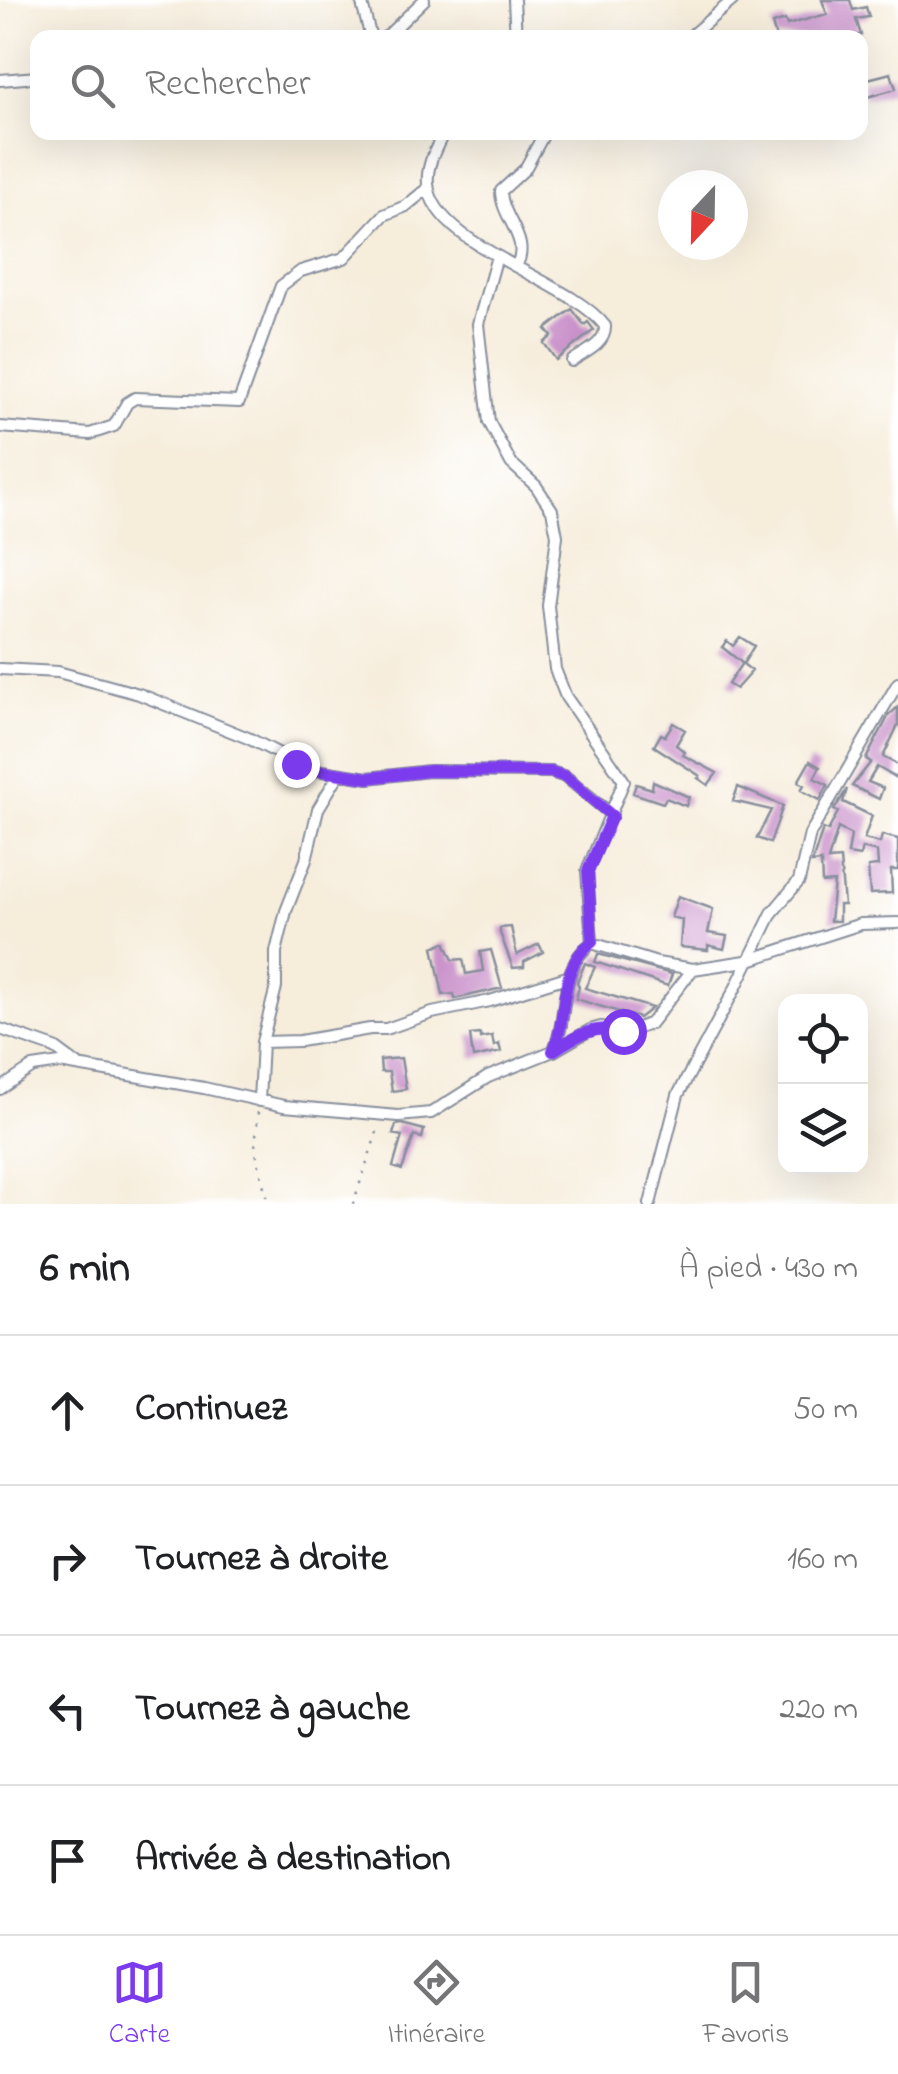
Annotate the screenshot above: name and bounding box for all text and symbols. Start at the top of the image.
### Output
search box [30,30,868,140]
text: Rechercher [145,57,311,113]
icon: search [65,58,120,113]
north arrow [658,170,748,260]
route end [274,742,320,788]
map controls [778,994,868,1174]
button: locate [778,994,868,1084]
route start [601,1009,647,1055]
button: layers [778,1084,868,1174]
text: 6 min [40,1239,130,1300]
text: À pied · 430 m [679,1246,858,1293]
text: Continuez [135,1382,287,1438]
icon: ahead [40,1383,95,1438]
text: 50 m [793,1387,858,1434]
text: Tournez à droite [135,1532,388,1588]
icon: right [40,1533,95,1588]
text: 160 m [787,1537,858,1584]
text: Tournez à gauche [135,1682,410,1738]
icon: left [40,1683,95,1738]
text: 220 m [780,1687,858,1734]
text: Arrivée à destination [135,1832,450,1888]
icon: arrive [40,1833,95,1888]
tab: Carte [109,1955,170,2056]
tab: Itinéraire [388,1955,485,2056]
tab: Favoris [703,1955,789,2056]

